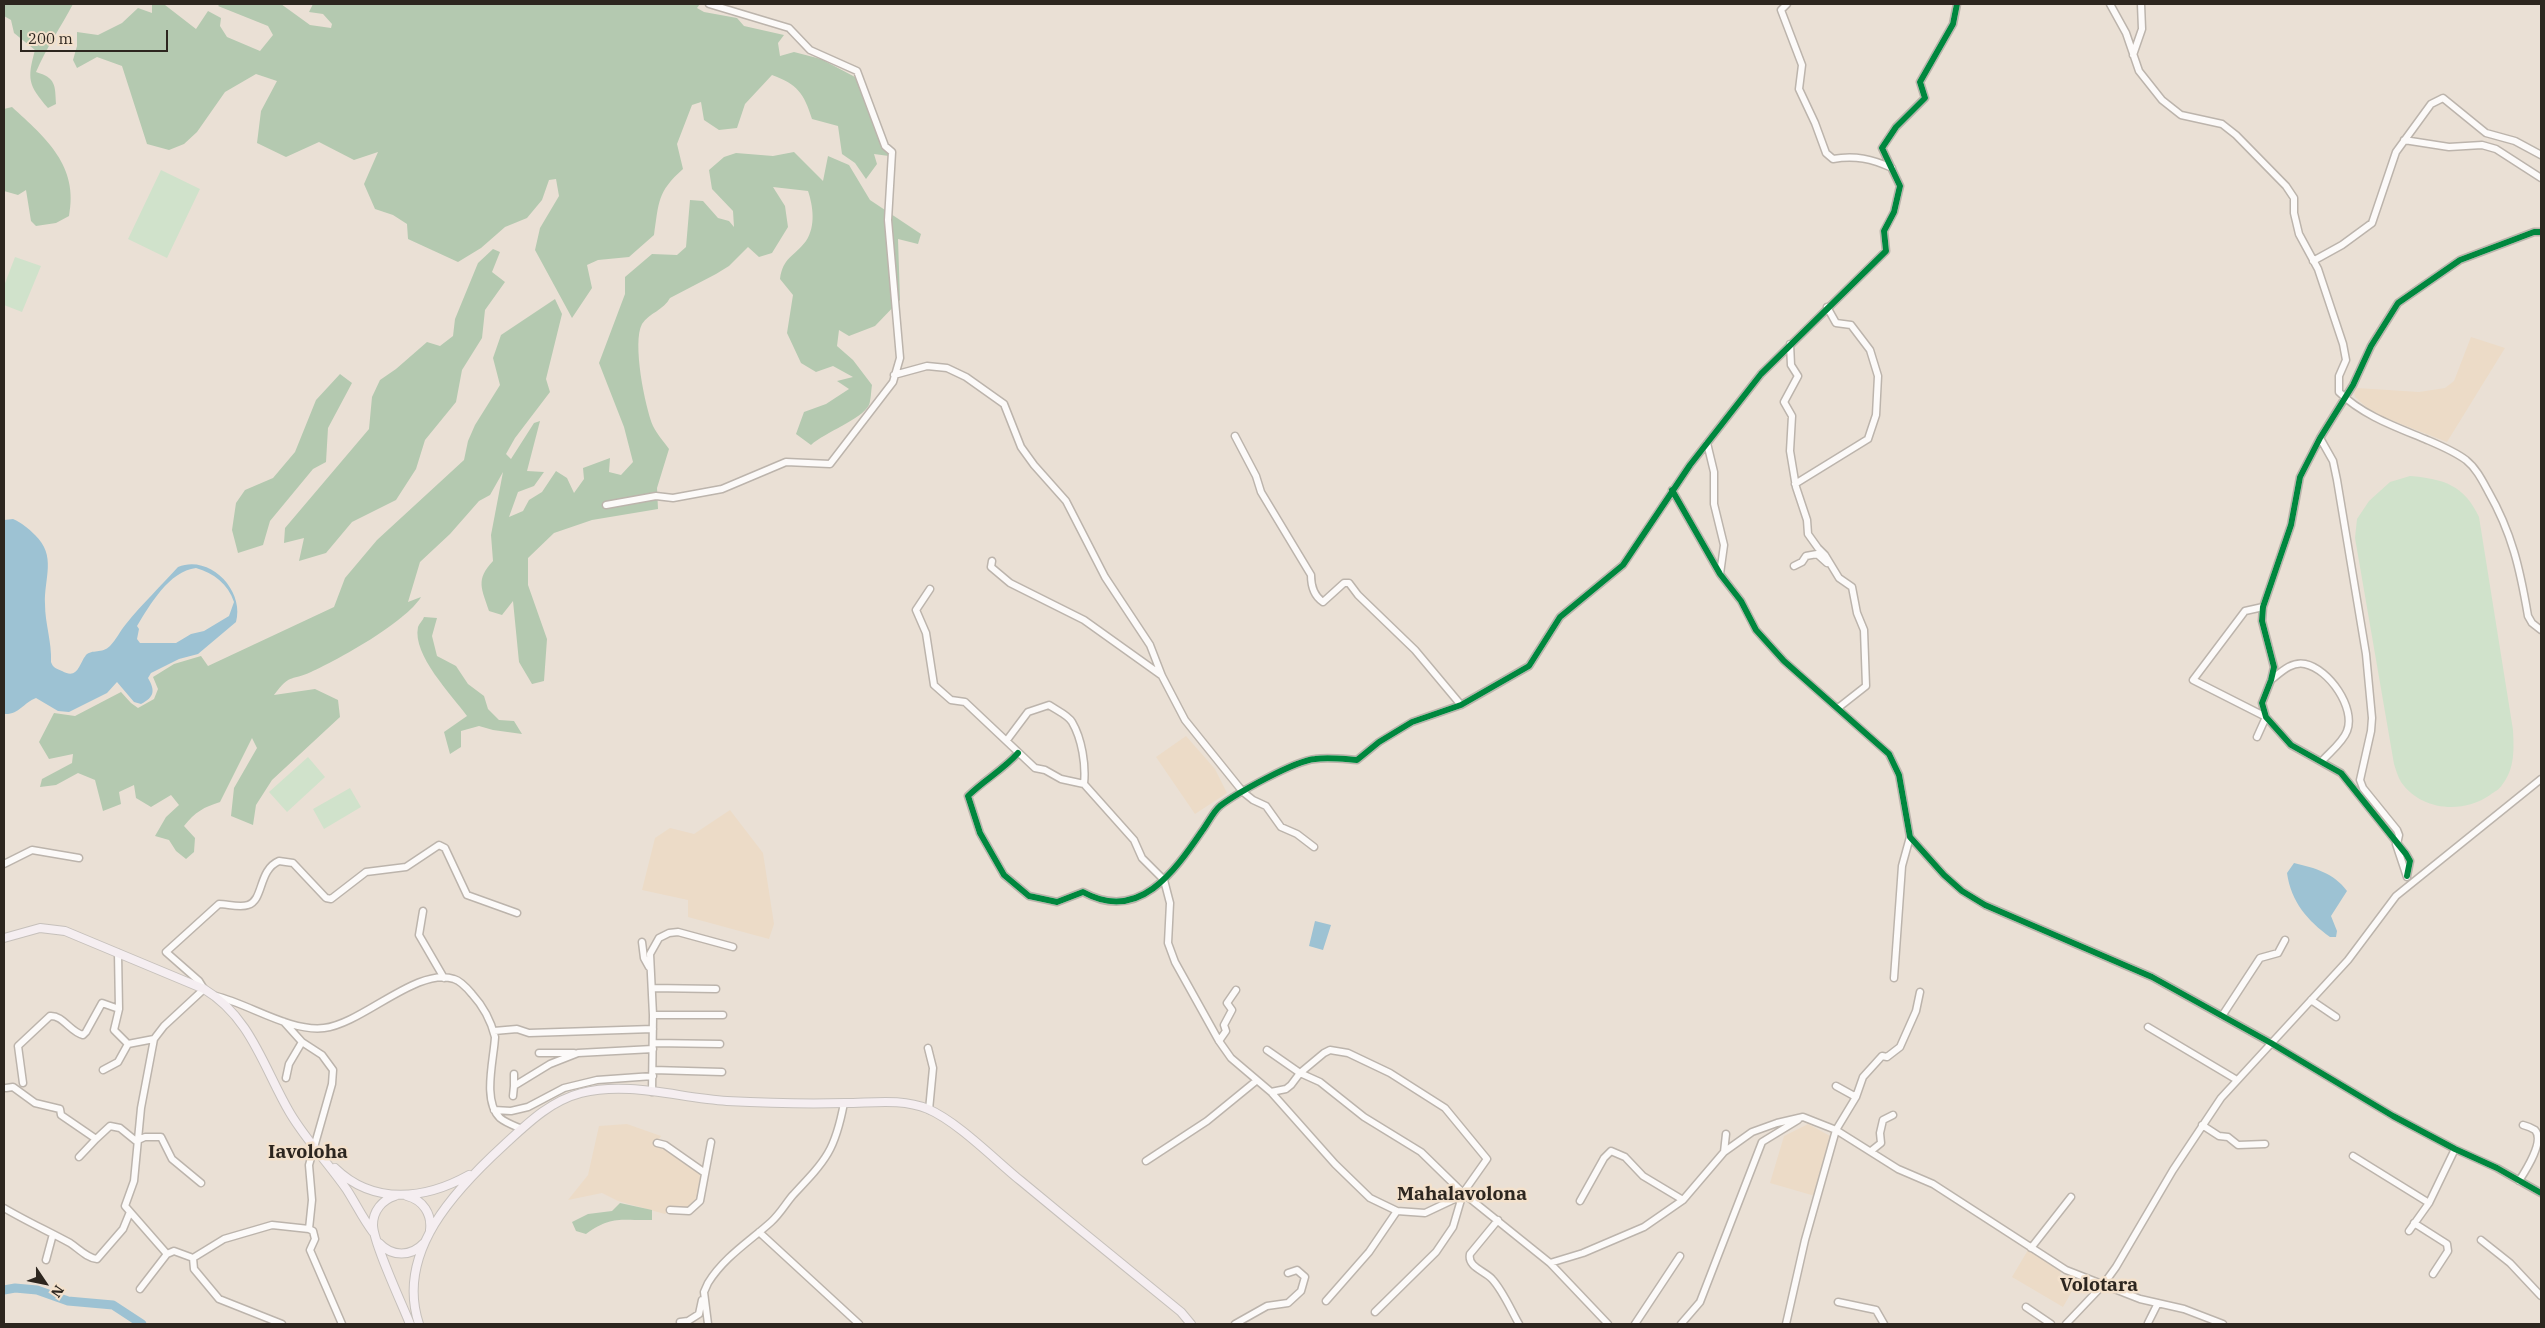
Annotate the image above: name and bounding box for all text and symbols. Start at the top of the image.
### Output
scale bar [22,20,170,52]
text: 200 m [28,29,73,48]
district label: Iavoloha [268,1142,348,1164]
district label: Mahalavolona [1397,1184,1527,1206]
north arrow [20,1258,70,1308]
district label: Volotara [2060,1275,2138,1297]
text: N [47,1282,68,1301]

